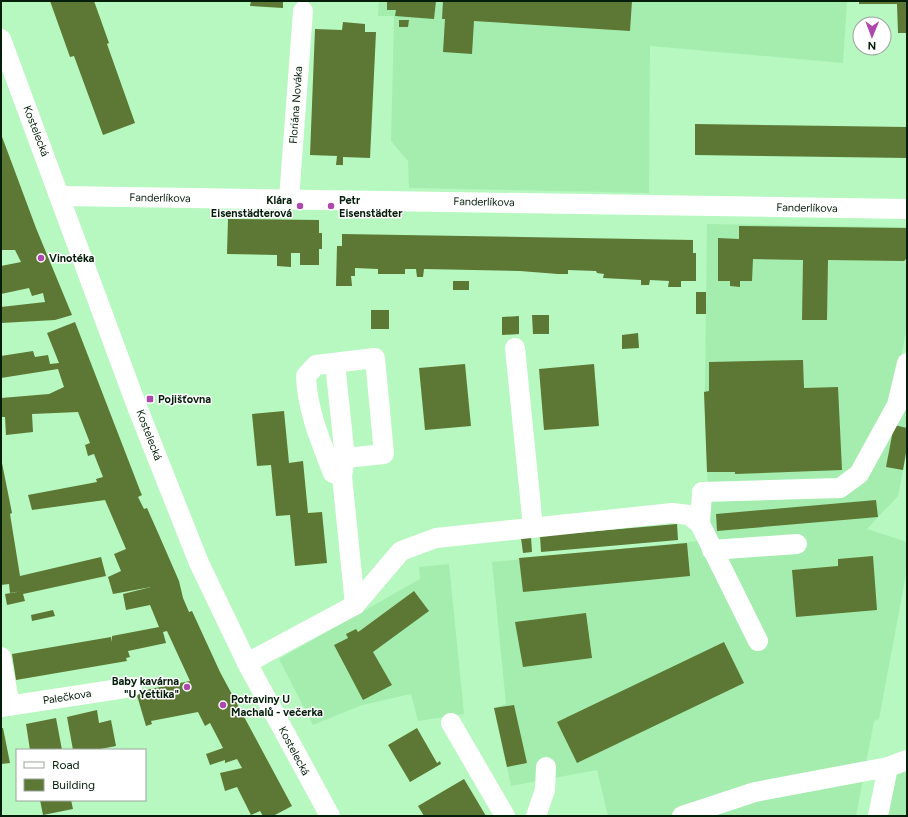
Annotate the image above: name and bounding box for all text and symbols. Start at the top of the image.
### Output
north arrow [852,16,892,56]
text: N [867,39,876,52]
street label: Floriána Nováka [287,66,305,144]
street label: Kostelecká [20,104,52,158]
street label: Fanderlíkova [129,191,191,205]
place label: Klára Eisenstädterová [211,194,292,220]
place label: Petr Eisenstädter [339,194,403,220]
street label: Fanderlíkova [453,195,515,209]
marker: Klára Eisenstädterová [295,201,305,211]
marker: Petr Eisenstädter [326,201,336,211]
street label: Fanderlíkova [776,201,838,215]
place label: Vinotéka [49,252,95,265]
marker: Vinotéka [36,253,46,263]
place label: Pojišťovna [158,393,211,406]
marker: Pojišťovna [145,394,155,404]
street label: Kostelecká [133,408,165,462]
place label: Baby kavárna "U Yettika" [112,675,179,701]
marker: Baby kavárna "U Yettika" [182,682,192,692]
street label: Palečkova [42,687,92,707]
place label: Potraviny U Machalů - večerka [231,693,323,719]
marker: Potraviny U Machalů - večerka [218,700,228,710]
street label: Kostelecká [276,724,312,778]
legend [16,749,146,801]
text: Road [52,758,80,772]
text: Building [52,778,95,792]

